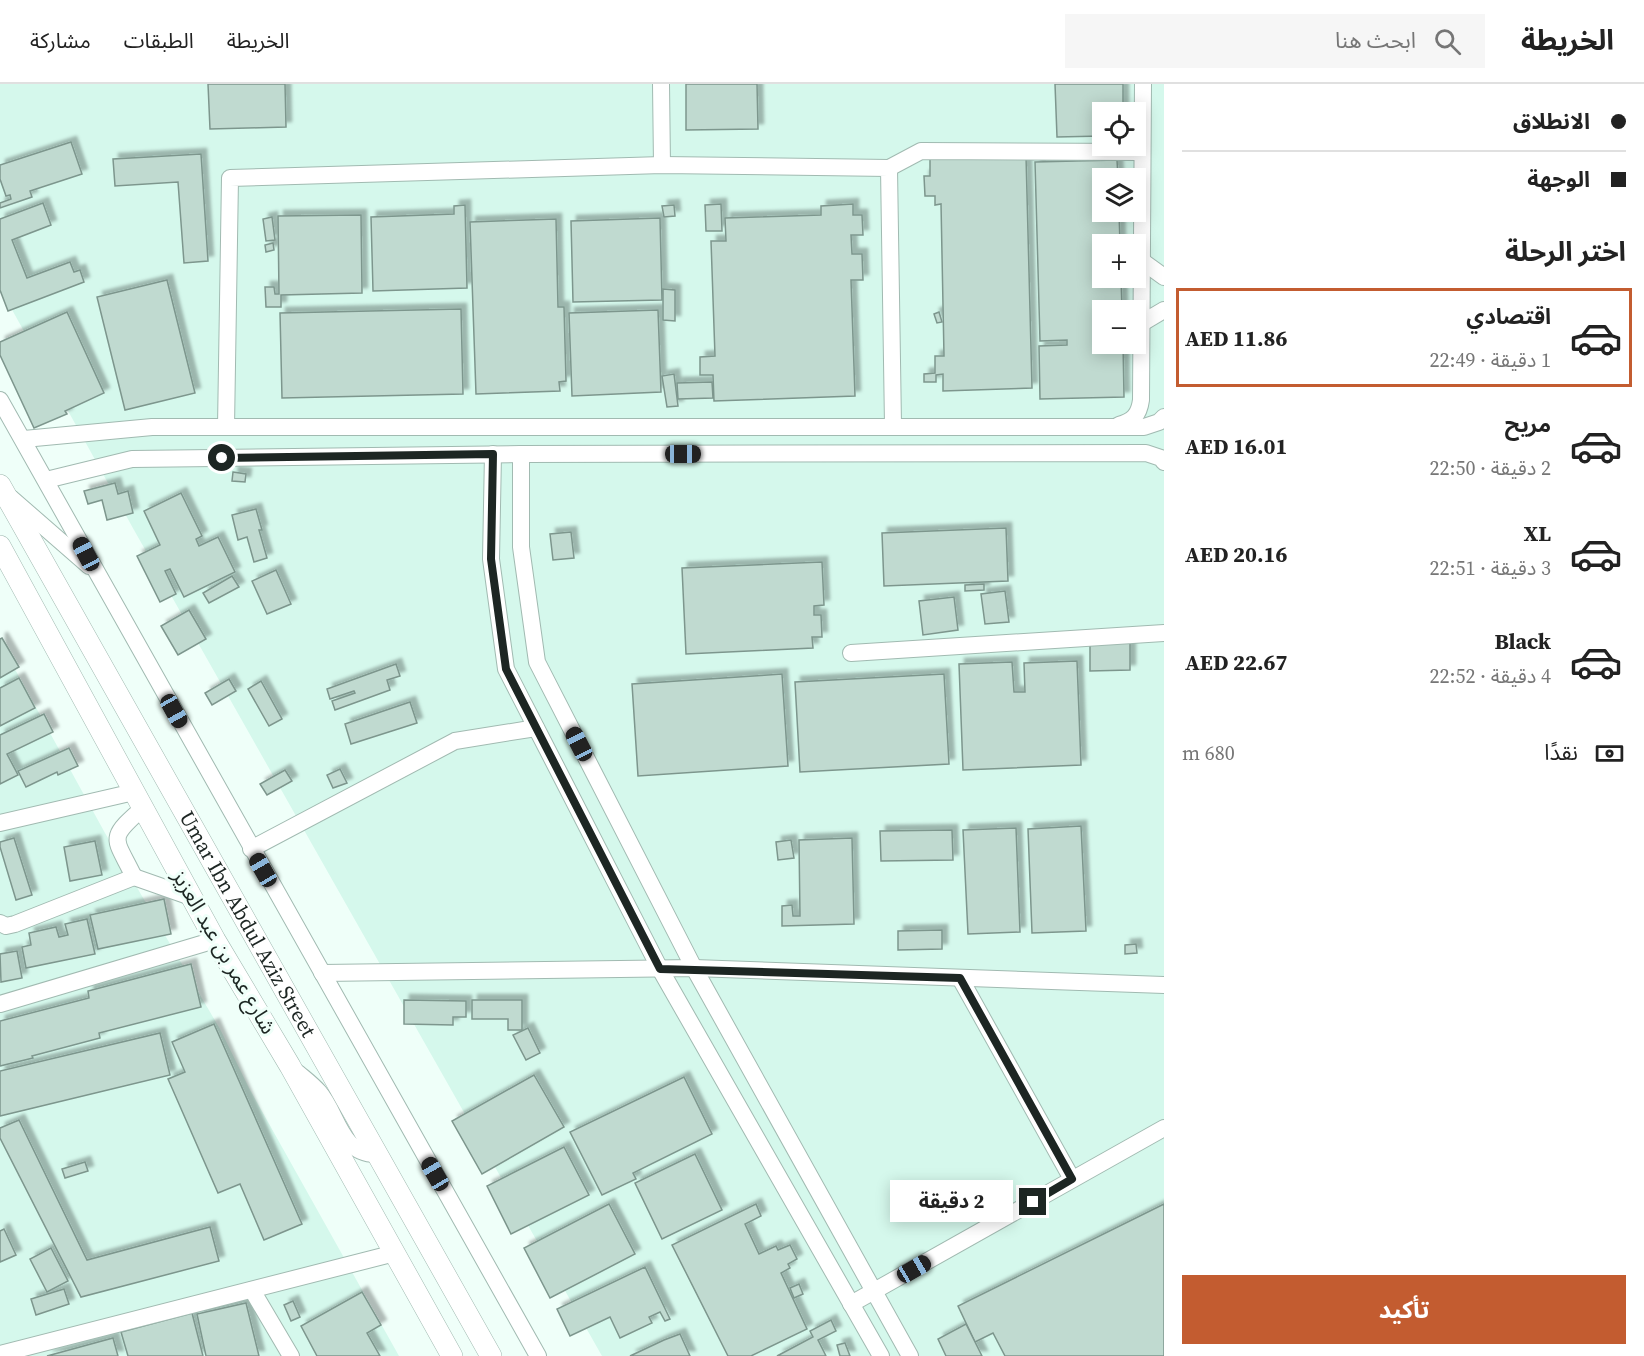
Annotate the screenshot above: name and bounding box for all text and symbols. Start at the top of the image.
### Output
search box [1065,14,1485,68]
text: الخريطة [1521,21,1614,59]
text: ابحث هنا [1335,25,1416,55]
icon: search [1431,25,1464,58]
text: مشاركة [30,26,91,55]
text: الطبقات [124,26,194,55]
text: الخريطة [227,26,290,55]
map controls [1092,102,1146,354]
button: locate [1092,102,1146,156]
text: الانطلاق [1513,106,1590,136]
text: الوجهة [1527,164,1590,194]
button: layers [1092,168,1146,222]
text: اختر الرحلة [1505,233,1626,270]
button: + [1092,234,1146,288]
button: − [1092,300,1146,354]
text: اقتصادي [1466,301,1551,331]
icon: car [1569,311,1623,365]
text: AED 11.86 [1185,323,1287,353]
text: 1 دقيقة · 22:49 [1429,346,1551,374]
text: مريح [1505,409,1551,439]
icon: car [1569,419,1623,473]
text: AED 16.01 [1185,431,1287,461]
route start [208,444,235,471]
car [665,445,701,463]
text: 2 دقيقة · 22:50 [1429,454,1551,482]
text: XL [1524,518,1551,548]
icon: car [1569,527,1623,581]
car [70,534,102,574]
text: AED 20.16 [1185,539,1287,569]
text: 3 دقيقة · 22:51 [1429,554,1551,582]
text: Black [1494,626,1551,656]
icon: car [1569,635,1623,689]
text: AED 22.67 [1185,647,1287,677]
text: 4 دقيقة · 22:52 [1429,662,1551,690]
car [157,691,191,731]
car [563,724,595,764]
text: نقدًا [1544,737,1578,767]
icon: cash [1593,737,1626,770]
text: 680 m [1182,739,1235,767]
street label: Umar Ibn Abdul Aziz Street [173,805,323,1042]
car [246,850,280,890]
street label: شارع عمر بن عبد العزيز [164,863,283,1040]
car [418,1154,452,1194]
callout: 2 دقيقة [889,1181,1012,1223]
text: 2 دقيقة [919,1187,984,1215]
route end [1019,1188,1046,1215]
car [894,1252,934,1286]
button: تأكيد [1182,1275,1626,1344]

